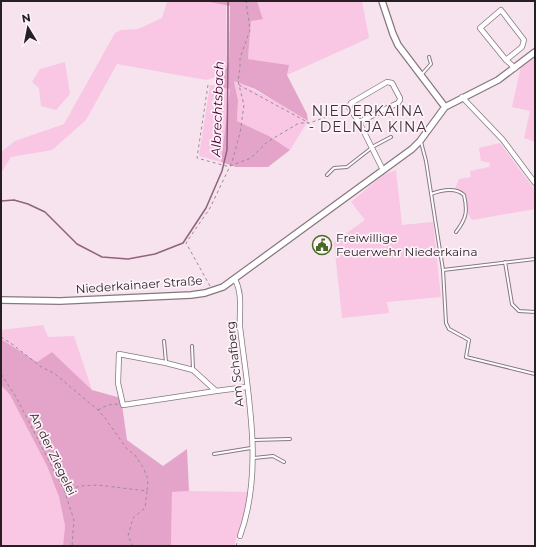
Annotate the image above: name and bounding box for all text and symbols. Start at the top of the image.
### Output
north arrow [8,8,48,48]
text: N [21,10,32,26]
water label: Albrechtsbach [207,61,227,158]
district label: NIEDERKAINA - DELNJA KINA [309,102,427,136]
place label: Freiwillige Feuerwehr Niederkaina [336,230,478,259]
public building icon: Freiwillige Feuerwehr Niederkaina [311,234,333,256]
street label: Niederkainaer Straße [75,273,203,296]
street label: Am Schafberg [223,320,246,408]
street label: An der Ziegelei [27,410,80,498]

